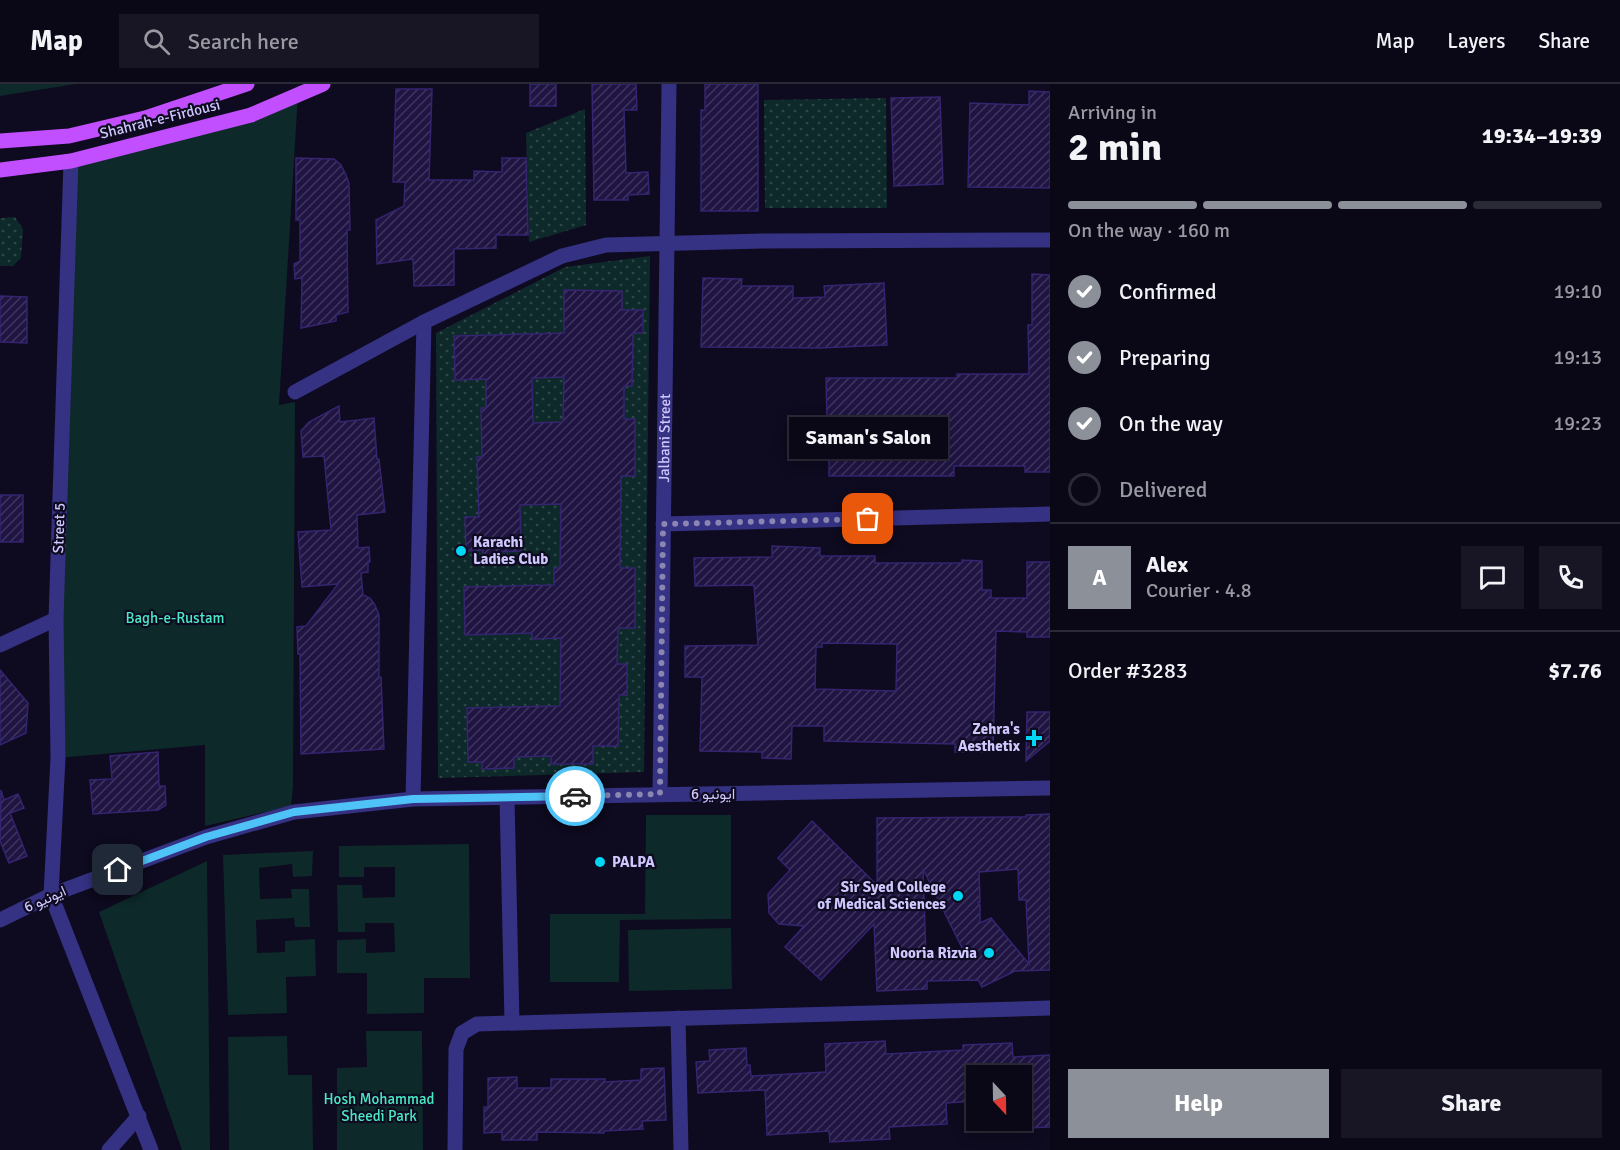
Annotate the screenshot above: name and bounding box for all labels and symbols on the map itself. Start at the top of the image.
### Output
street label: Shahrah-e-Firdousi [98,95,222,143]
street label: Jalbani Street [655,394,674,482]
callout: Saman's Salon [788,417,948,459]
pin [842,493,893,544]
street label: Street 5 [49,502,69,554]
place label: Karachi Ladies Club [473,533,548,568]
marker: Karachi Ladies Club [454,544,468,558]
park label: Bagh-e-Rustam [126,609,225,627]
place label: Zehra's Aesthetix [958,720,1021,755]
marker: Zehra's Aesthetix [1025,729,1043,747]
courier [545,766,605,826]
street label: ایونیو 6 [691,785,735,803]
pin [92,844,143,895]
place label: PALPA [612,853,655,871]
marker: PALPA [593,855,607,869]
place label: Sir Syed College of Medical Sciences [817,878,946,913]
street label: ایونیو 6 [21,882,69,916]
marker: Sir Syed College of Medical Sciences [951,889,965,903]
place label: Nooria Rizvia [890,944,977,962]
marker: Nooria Rizvia [982,946,996,960]
north arrow [966,1065,1032,1131]
park label: Hosh Mohammad Sheedi Park [323,1090,435,1125]

